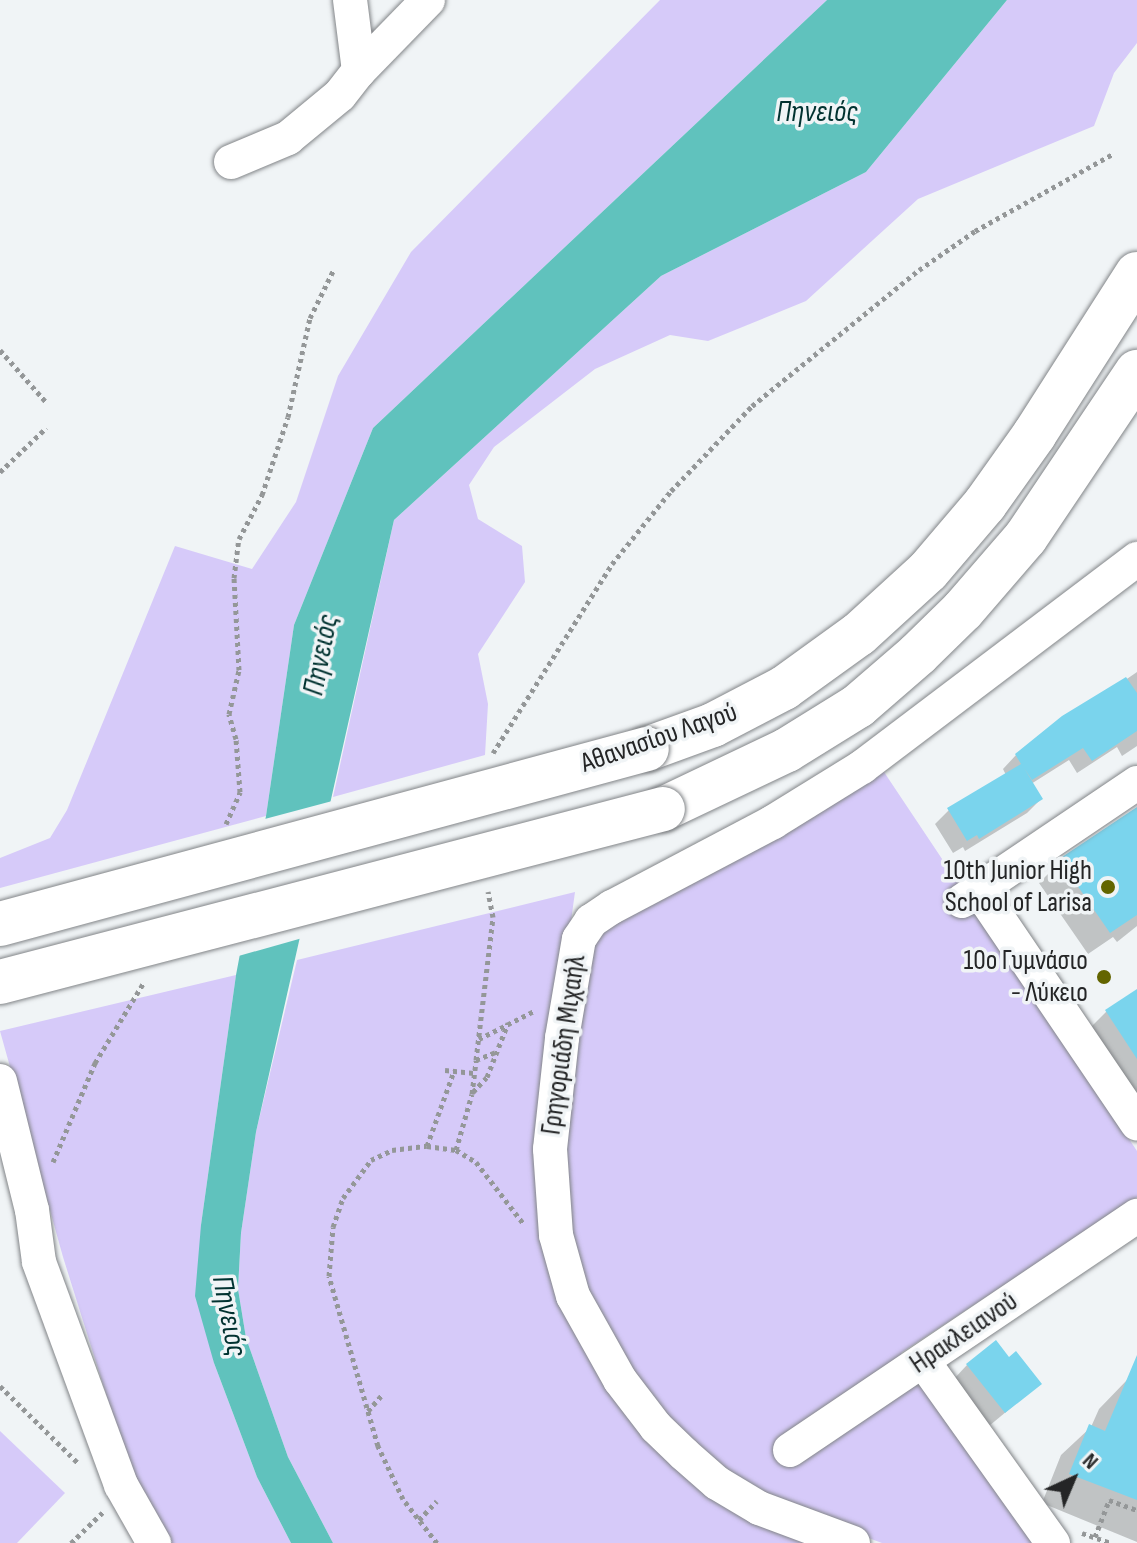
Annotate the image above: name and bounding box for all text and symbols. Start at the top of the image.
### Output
water label: Πηνειός [776,94,858,130]
water label: Πηνειός [296,612,346,698]
street label: Αθανασίου Λαγού [576,696,742,780]
place label: 10th Junior High School of Larisa [943,854,1092,920]
marker: 10th Junior High School of Larisa [1099,878,1117,896]
place label: 10ο Γυμνάσιο - Λύκειο [963,944,1088,1010]
street label: Γρηγοριάδη Μιχαήλ [535,953,593,1137]
marker: 10ο Γυμνάσιο - Λύκειο [1095,968,1113,986]
water label: Πηνειός [204,1273,254,1359]
street label: Ηρακλειανού [904,1285,1024,1381]
north arrow [1033,1439,1113,1519]
text: N [1076,1448,1104,1475]

